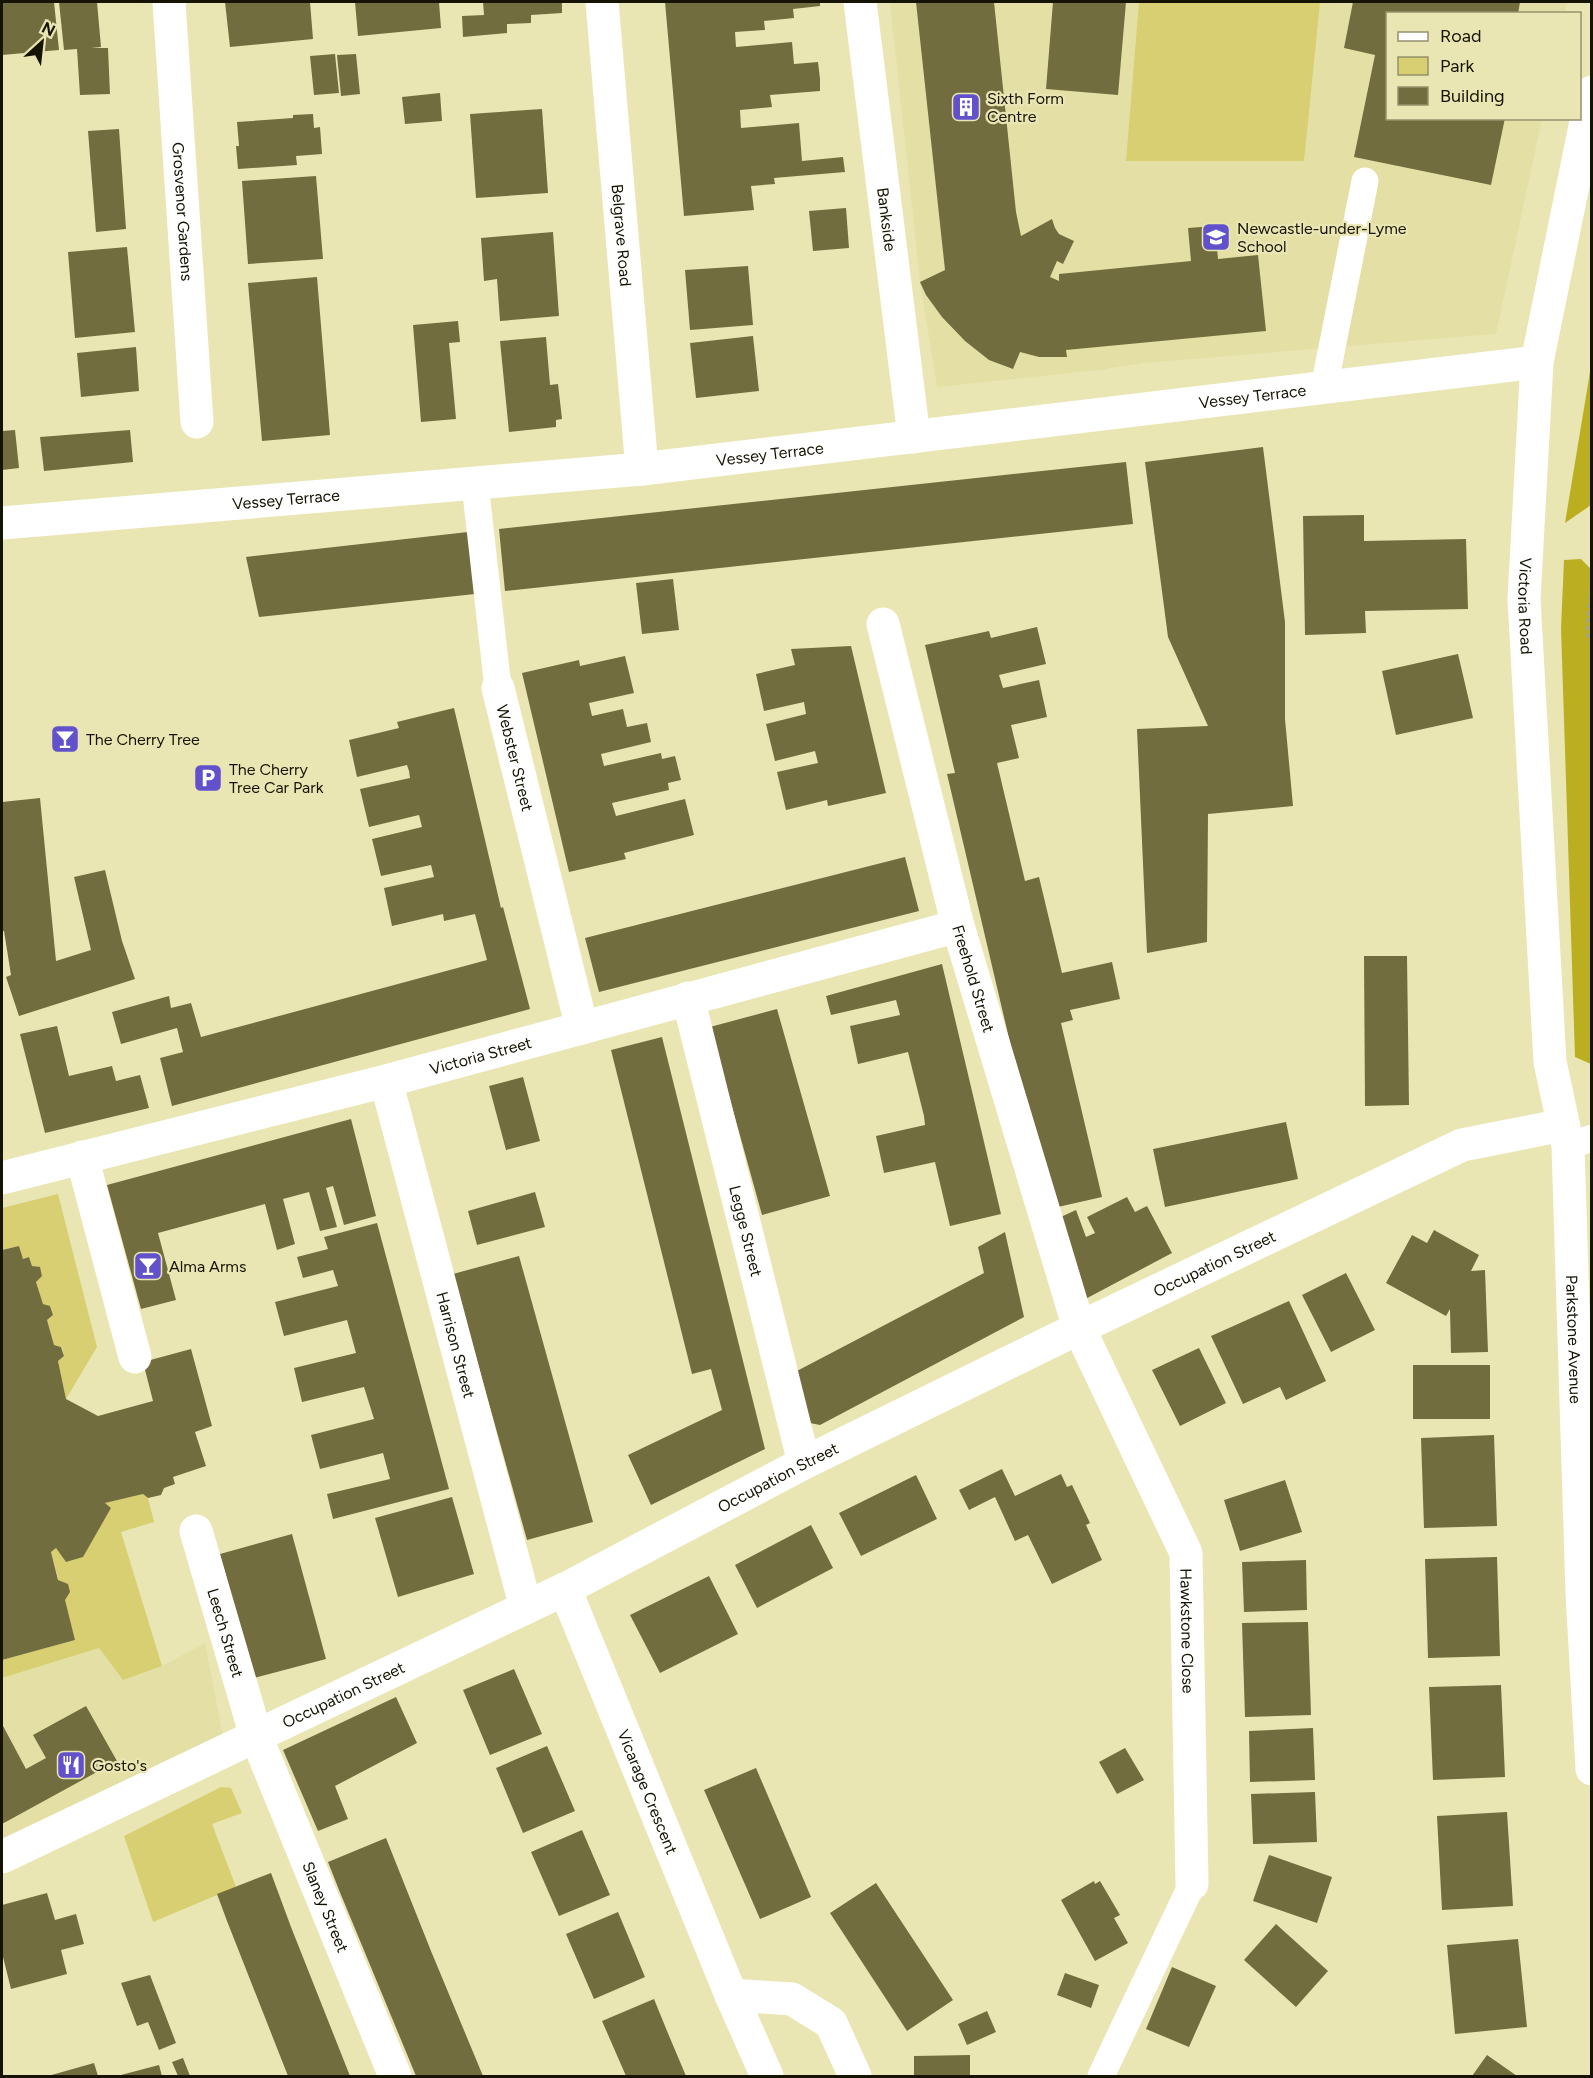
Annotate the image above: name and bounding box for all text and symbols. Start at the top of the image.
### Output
north arrow [12,12,72,72]
legend [1386,12,1581,120]
text: N [39,18,58,40]
text: Road [1440,25,1481,47]
text: Park [1440,55,1475,77]
text: Building [1440,85,1505,107]
place label: Sixth Form Centre [987,89,1064,126]
building icon: Sixth Form Centre [950,91,982,123]
street label: Grosvenor Gardens [169,141,197,282]
street label: Belgrave Road [608,183,636,287]
street label: Bankside [874,186,900,252]
place label: Newcastle-under-Lyme School [1237,219,1407,256]
school or university icon: Newcastle-under-Lyme School [1200,221,1232,253]
street label: Vessey Terrace [1198,380,1307,412]
street label: Vessey Terrace [715,438,825,470]
street label: Vessey Terrace [231,485,341,513]
street label: Victoria Road [1514,557,1537,655]
street label: Webster Street [493,703,538,813]
bar icon: The Cherry Tree [49,723,81,755]
place label: The Cherry Tree [86,730,200,749]
place label: The Cherry Tree Car Park [229,760,324,797]
parking icon: The Cherry Tree Car Park [192,762,224,794]
street label: Freehold Street [949,922,999,1035]
street label: Victoria Street [427,1032,534,1078]
street label: Legge Street [726,1183,767,1279]
street label: Occupation Street [1150,1226,1278,1301]
bar icon: Alma Arms [132,1250,164,1282]
place label: Alma Arms [169,1257,246,1276]
street label: Parkstone Avenue [1563,1275,1586,1404]
street label: Harrison Street [433,1290,479,1400]
street label: Occupation Street [714,1438,841,1516]
street label: Hawkstone Close [1177,1568,1198,1694]
street label: Leech Street [204,1586,248,1680]
street label: Occupation Street [279,1657,407,1732]
street label: Vicarage Crescent [614,1727,682,1857]
restaurant icon: Gosto's [55,1749,87,1781]
place label: Gosto's [92,1756,147,1775]
street label: Slaney Street [299,1859,353,1955]

